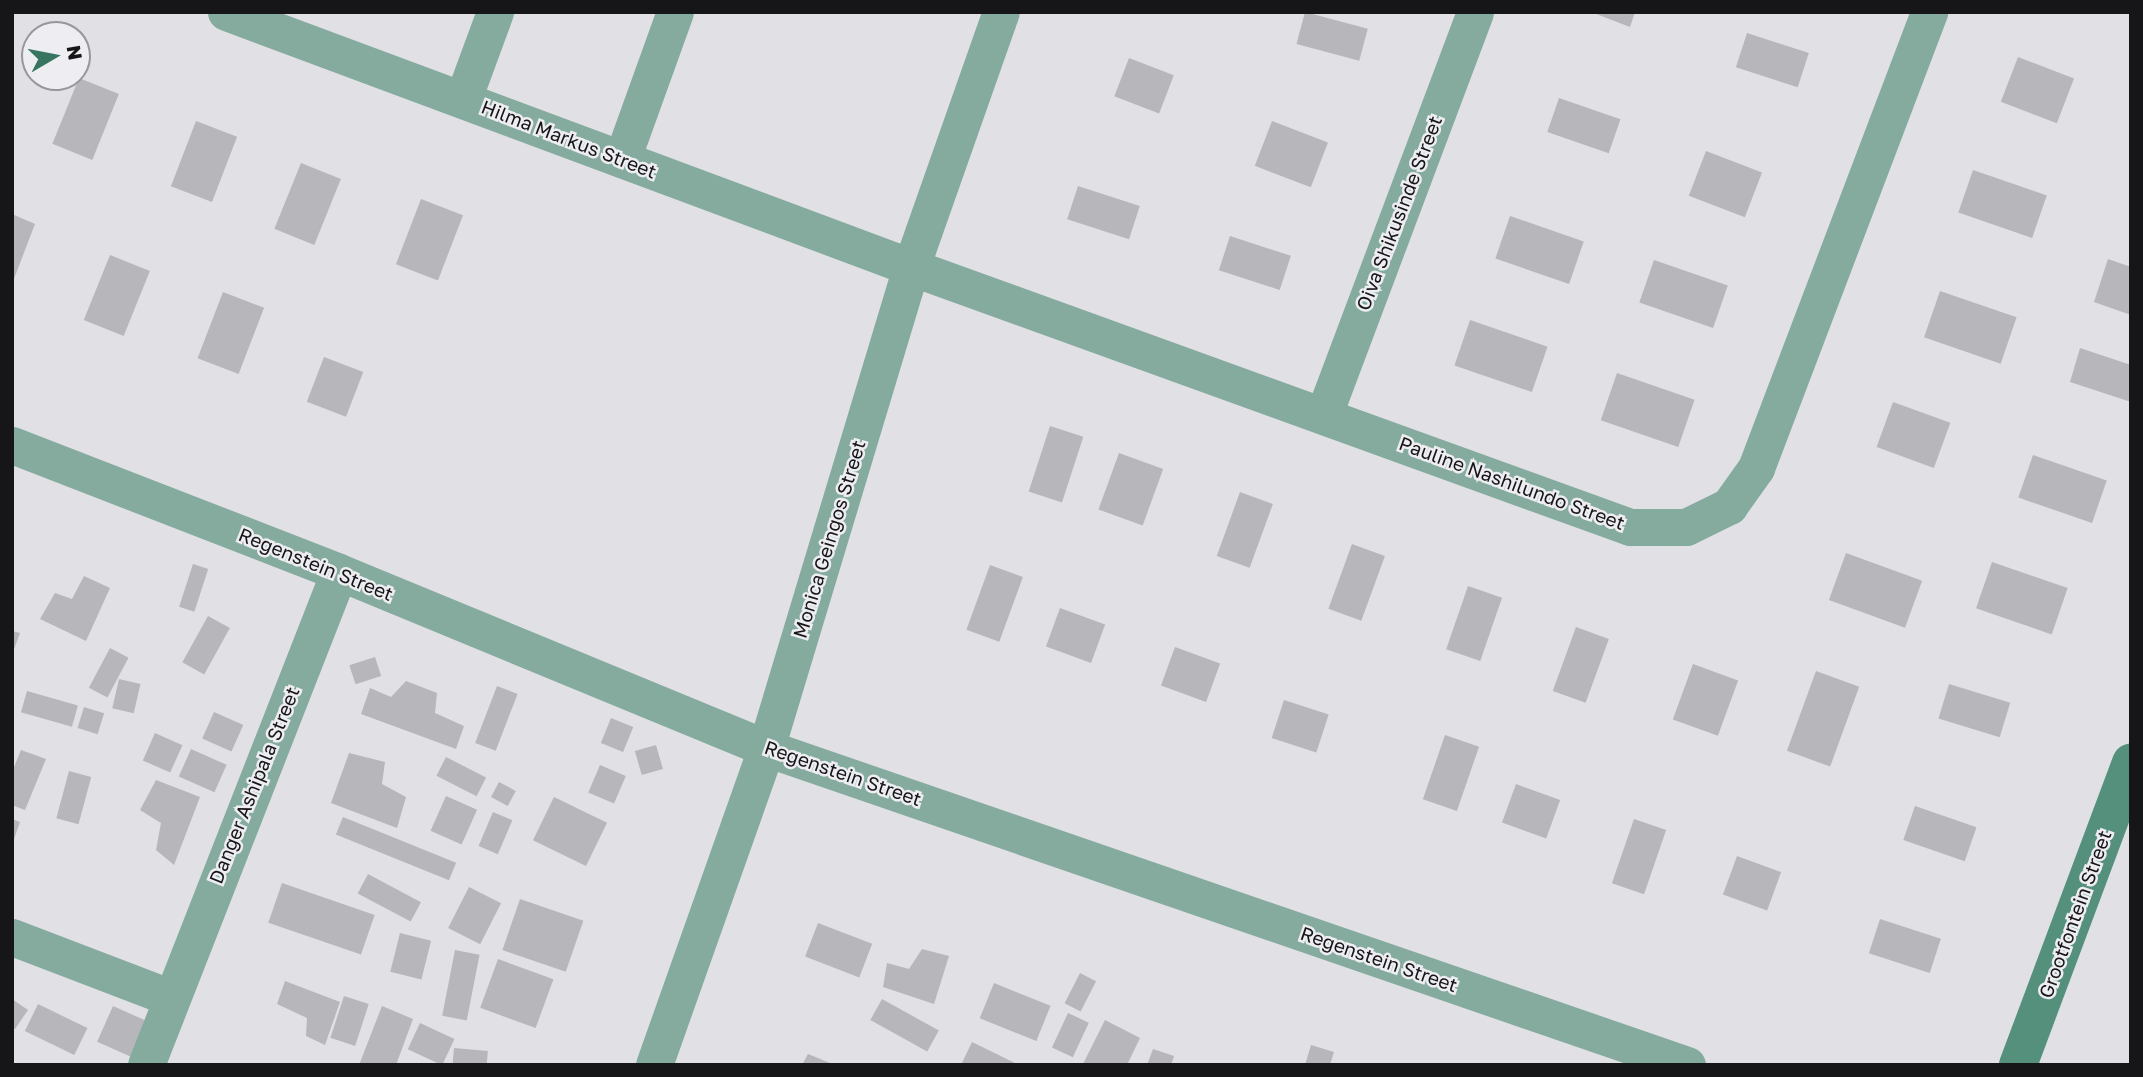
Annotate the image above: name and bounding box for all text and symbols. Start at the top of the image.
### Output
north arrow [21,21,91,91]
text: N [63,43,88,62]
street label: Hilma Markus Street [478,95,660,183]
street label: Oiva Shikusinde Street [1351,113,1447,313]
street label: Pauline Nashilundo Street [1396,432,1628,534]
street label: Monica Geingos Street [788,437,870,641]
street label: Regenstein Street [235,523,397,605]
street label: Danger Ashipala Street [204,683,304,887]
street label: Regenstein Street [761,735,925,811]
street label: Grootfontein Street [2034,827,2116,1001]
street label: Regenstein Street [1297,921,1461,997]

